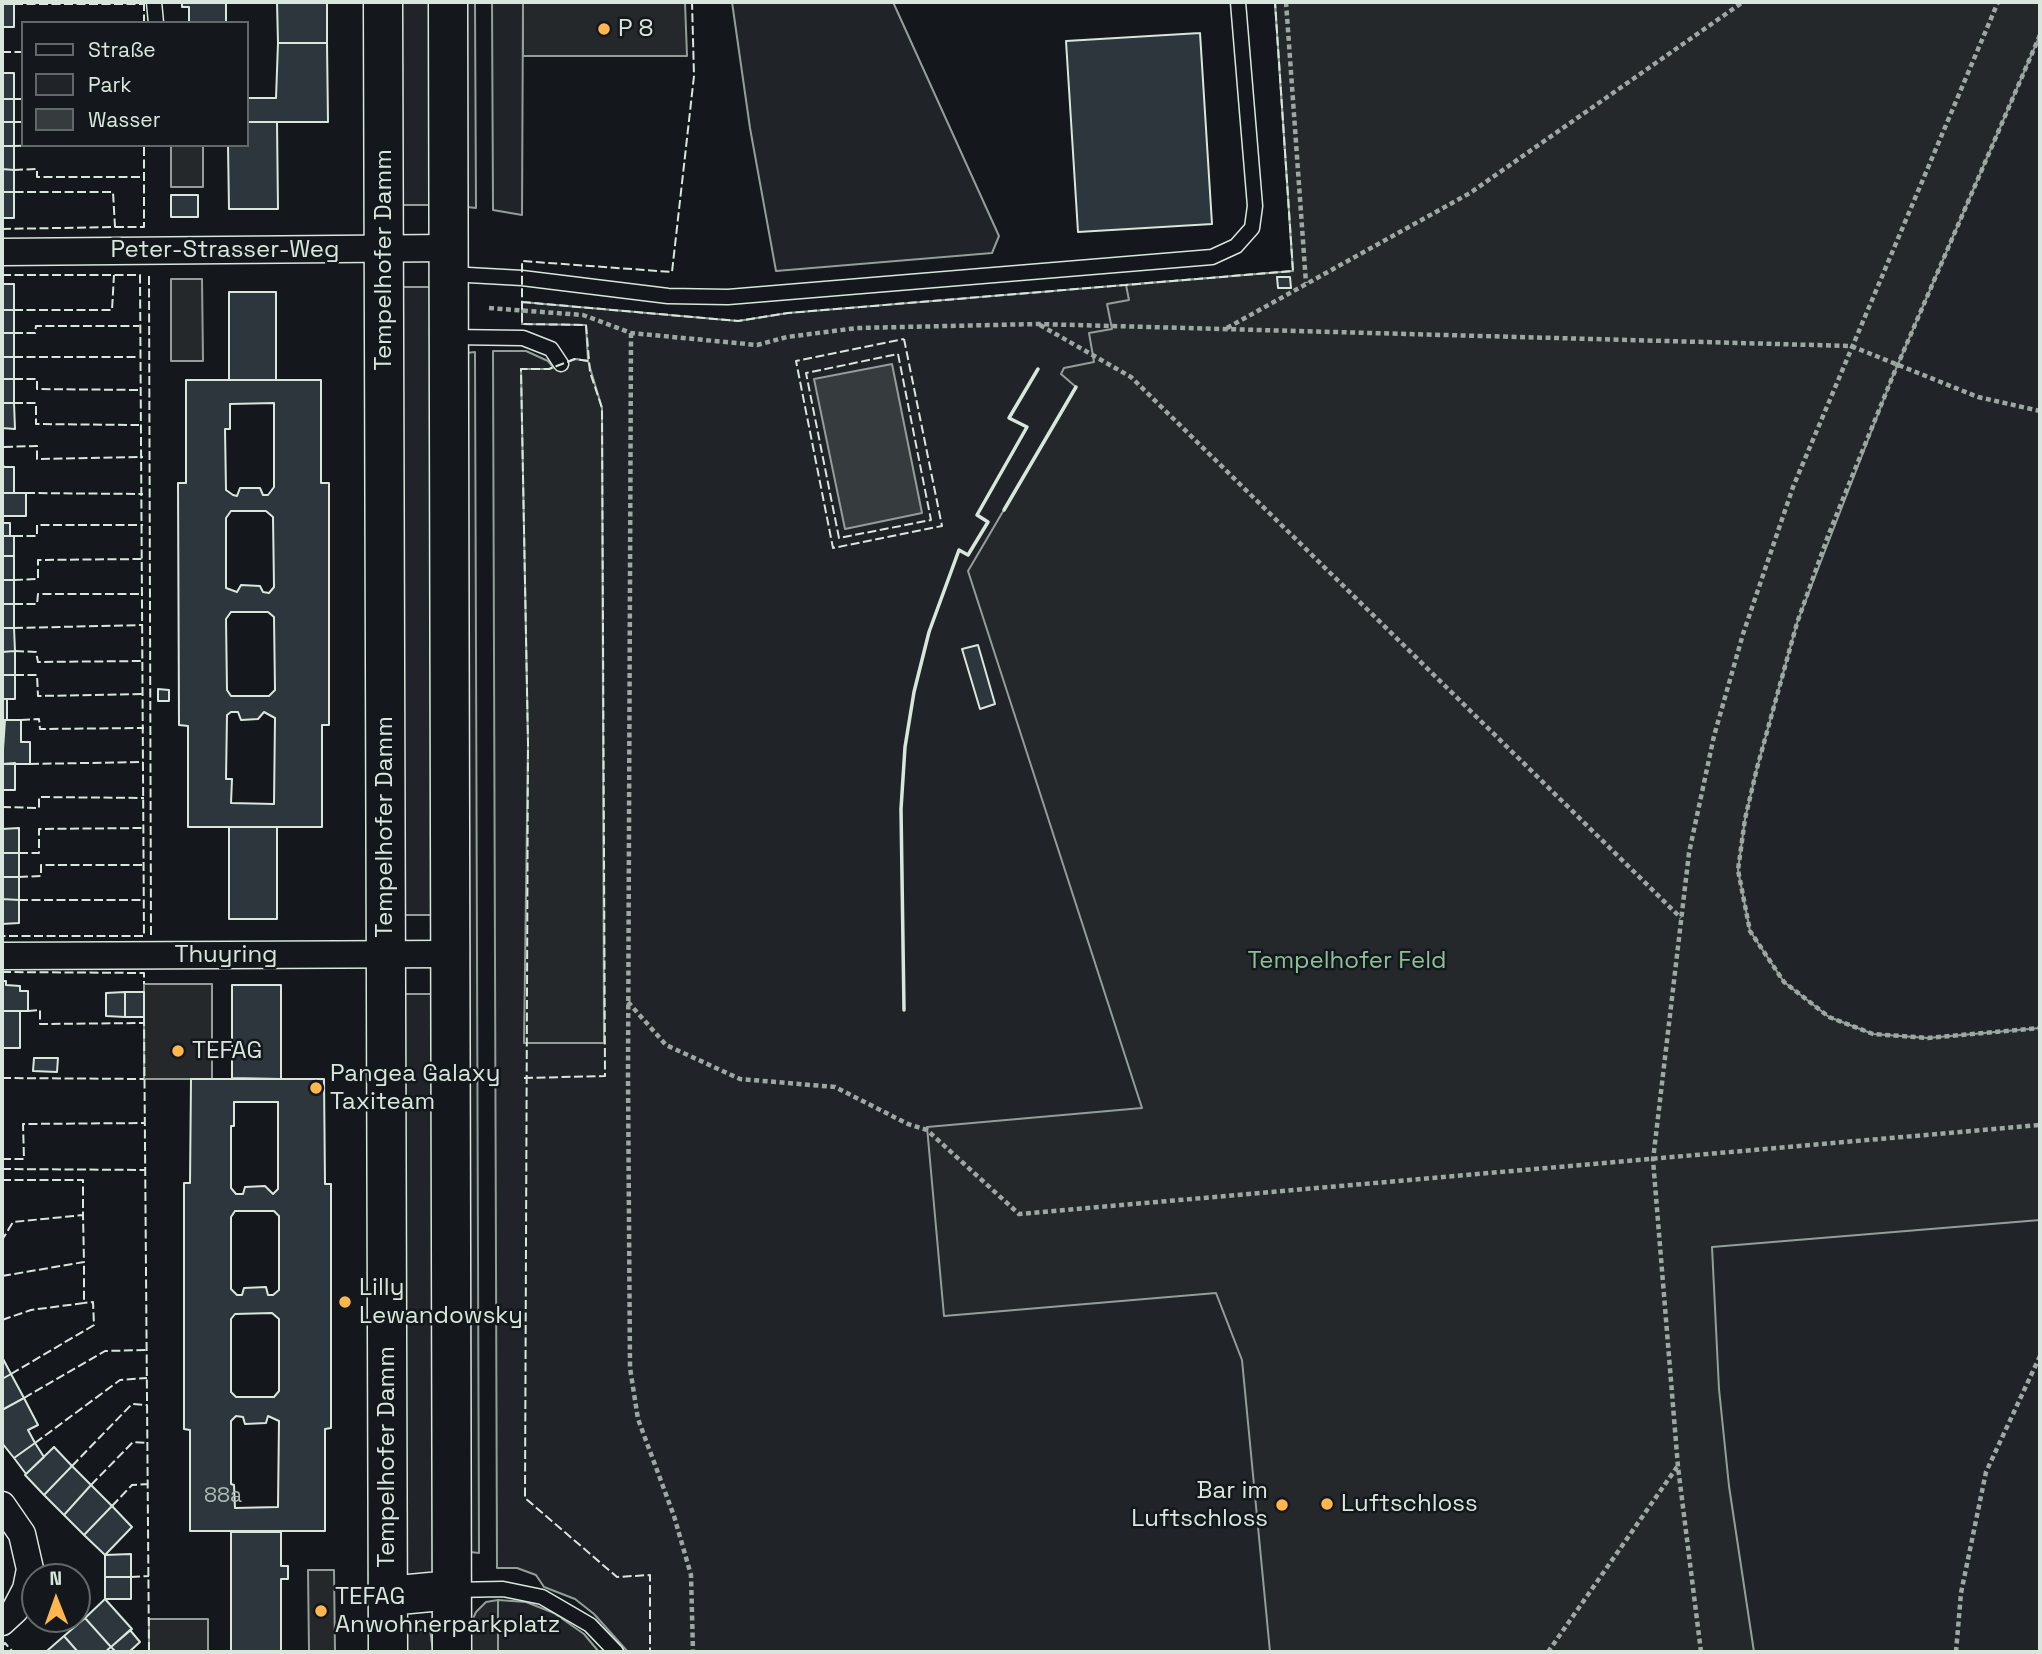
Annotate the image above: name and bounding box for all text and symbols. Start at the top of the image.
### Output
place label: P 8 [618,15,654,43]
legend [21,21,248,147]
marker: P 8 [596,21,612,37]
text: Straße [88,36,156,63]
text: Park [88,71,132,98]
text: Wasser [88,106,161,133]
street label: Tempelhofer Damm [370,149,398,371]
street label: Peter-Strasser-Weg [111,236,339,264]
street label: Tempelhofer Damm [371,716,399,938]
street label: Thuyring [174,941,278,969]
park label: Tempelhofer Feld [1248,947,1446,975]
place label: TEFAG [192,1037,262,1065]
marker: TEFAG [170,1043,186,1059]
place label: Pangea Galaxy Taxiteam [330,1060,500,1116]
marker: Pangea Galaxy Taxiteam [308,1080,324,1096]
place label: Lilly Lewandowsky [359,1274,523,1330]
marker: Lilly Lewandowsky [337,1294,353,1310]
street label: Tempelhofer Damm [373,1346,401,1568]
place label: Bar im Luftschloss [1131,1477,1268,1533]
house number: 88a [204,1483,242,1509]
place label: Luftschloss [1341,1490,1478,1518]
marker: Luftschloss [1319,1496,1335,1512]
marker: Bar im Luftschloss [1274,1497,1290,1513]
north arrow [21,1563,91,1633]
text: N [49,1566,62,1591]
place label: TEFAG Anwohnerparkplatz [335,1583,560,1639]
marker: TEFAG Anwohnerparkplatz [313,1603,329,1619]

